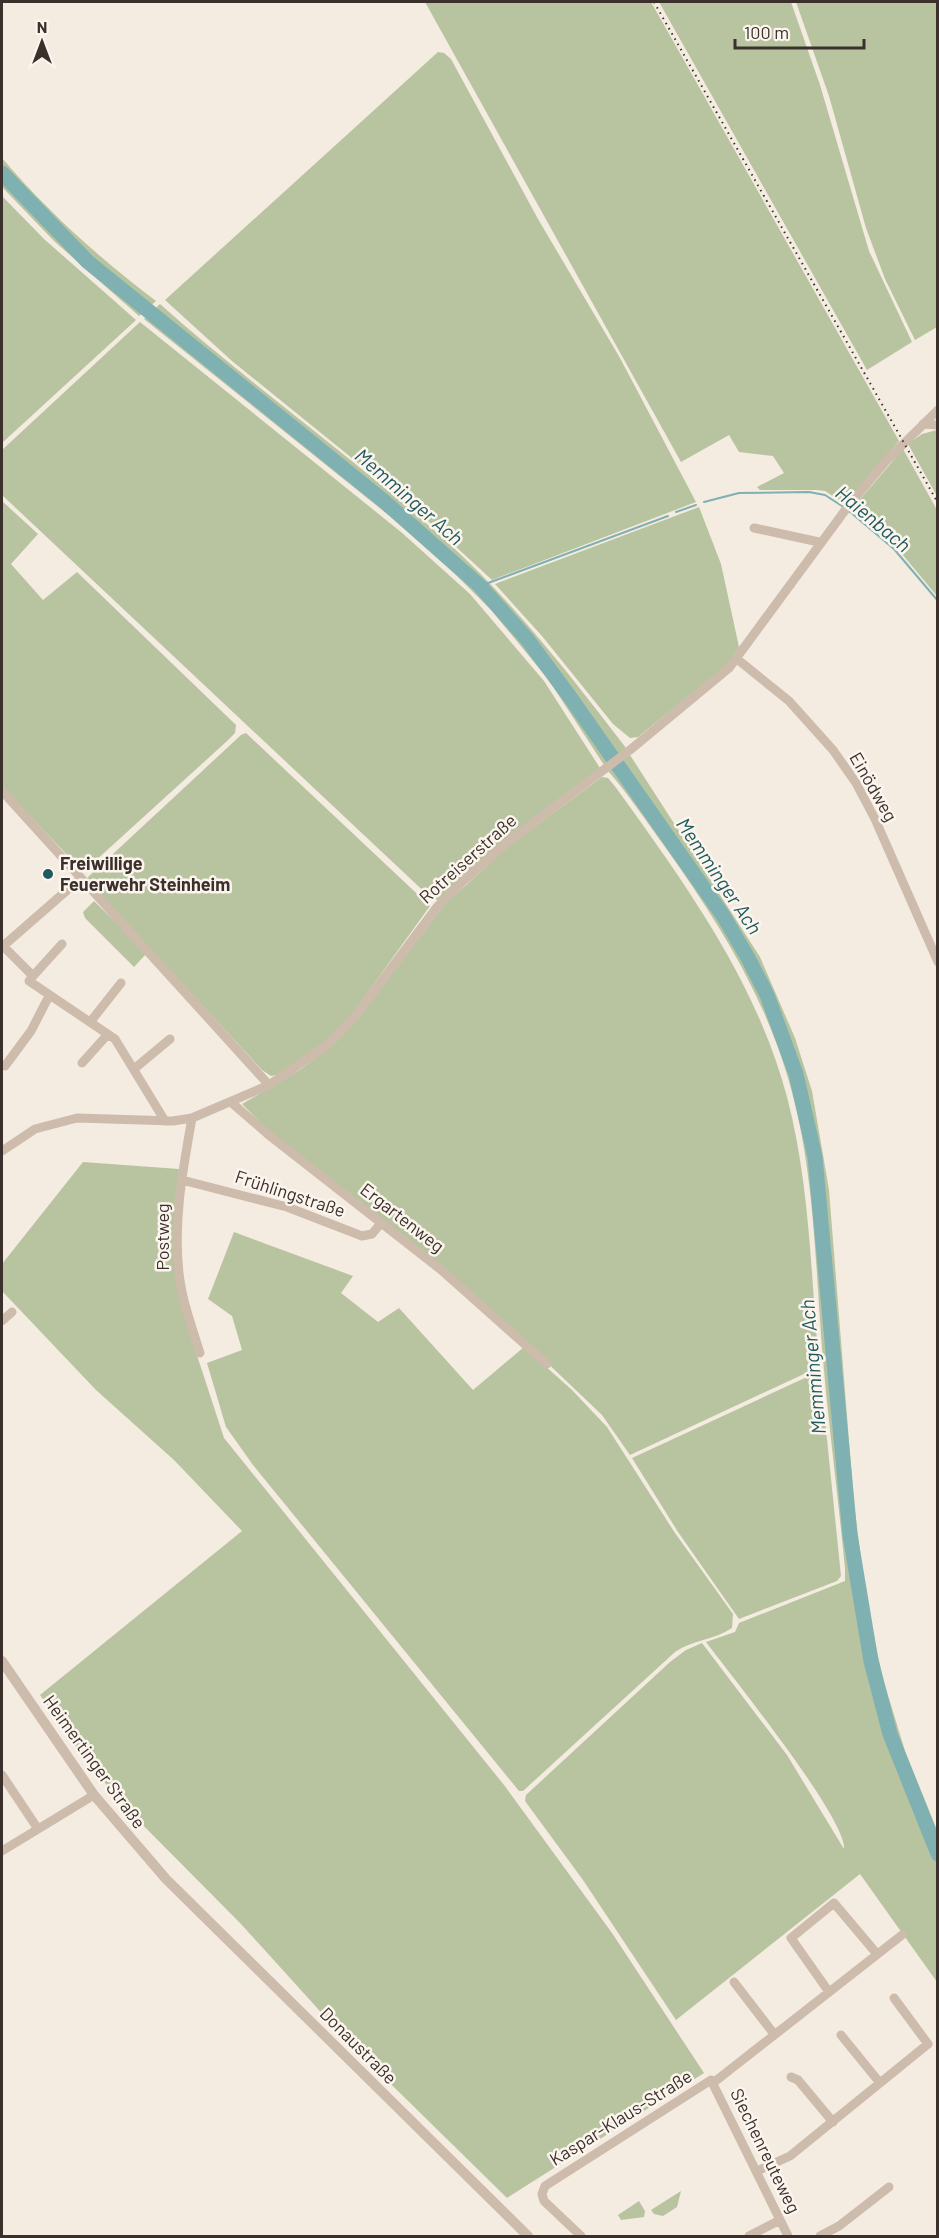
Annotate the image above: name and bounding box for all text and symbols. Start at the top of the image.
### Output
north arrow [12,12,72,72]
scale bar [735,12,864,50]
text: N [37,17,47,36]
text: 100 m [744,21,789,43]
water label: Memminger Ach [351,443,469,550]
water label: Haienbach [831,480,916,557]
street label: Einödweg [845,748,903,825]
street label: Rotreiserstraße [414,809,520,908]
water label: Memminger Ach [672,813,768,938]
place label: Freiwillige Feuerwehr Steinheim [60,852,230,895]
marker: Freiwillige Feuerwehr Steinheim [41,867,55,881]
street label: Frühlingstraße [232,1165,348,1221]
street label: Ergartenweg [356,1178,449,1257]
street label: Postweg [151,1203,173,1271]
water label: Memminger Ach [794,1299,830,1436]
street label: Heimertinger Straße [39,1690,151,1832]
street label: Donaustraße [316,2002,402,2088]
street label: Kaspar-Klaus-Straße [545,2064,696,2170]
street label: Siechenreuteweg [726,2085,806,2217]

